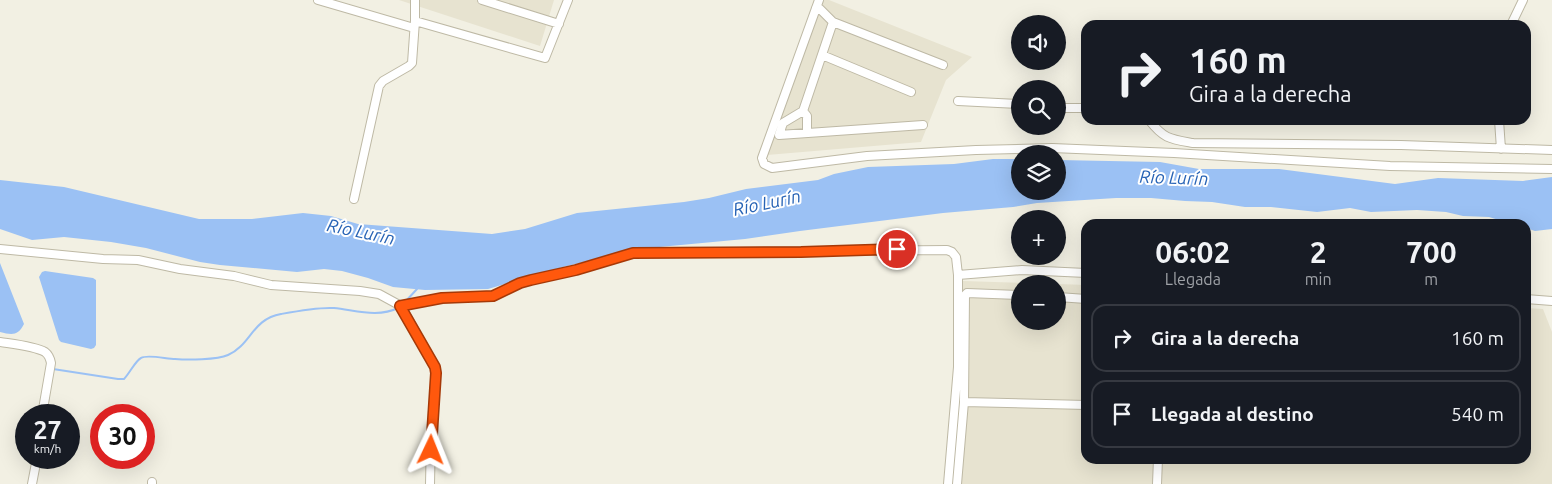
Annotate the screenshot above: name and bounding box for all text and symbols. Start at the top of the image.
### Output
map controls [1011,15,1066,330]
button: sound [1011,15,1066,70]
icon: right [1106,40,1171,105]
text: 160 m [1189,40,1287,80]
button: search [1011,80,1066,135]
text: Gira a la derecha [1189,81,1352,106]
button: layers [1011,145,1066,200]
water label: Río Lurín [1139,166,1209,188]
water label: Río Lurín [731,185,803,219]
button: + [1011,210,1066,265]
water label: Río Lurín [325,214,397,248]
pin [876,228,918,270]
icon: arrive [883,235,911,263]
text: 06:02 [1155,235,1230,269]
text: 2 [1310,235,1327,269]
text: 700 [1406,235,1457,269]
text: Llegada [1165,270,1221,288]
text: min [1305,270,1332,288]
text: m [1424,270,1438,288]
button: − [1011,275,1066,330]
icon: right [1108,324,1136,352]
text: Gira a la derecha [1151,327,1299,349]
text: 160 m [1451,327,1504,349]
icon: arrive [1108,400,1136,428]
text: Llegada al destino [1151,403,1314,425]
text: 540 m [1451,403,1504,425]
speed limit sign: 30 [90,404,155,469]
text: 27 [33,416,62,444]
position arrow [404,423,456,475]
text: km/h [34,442,61,455]

